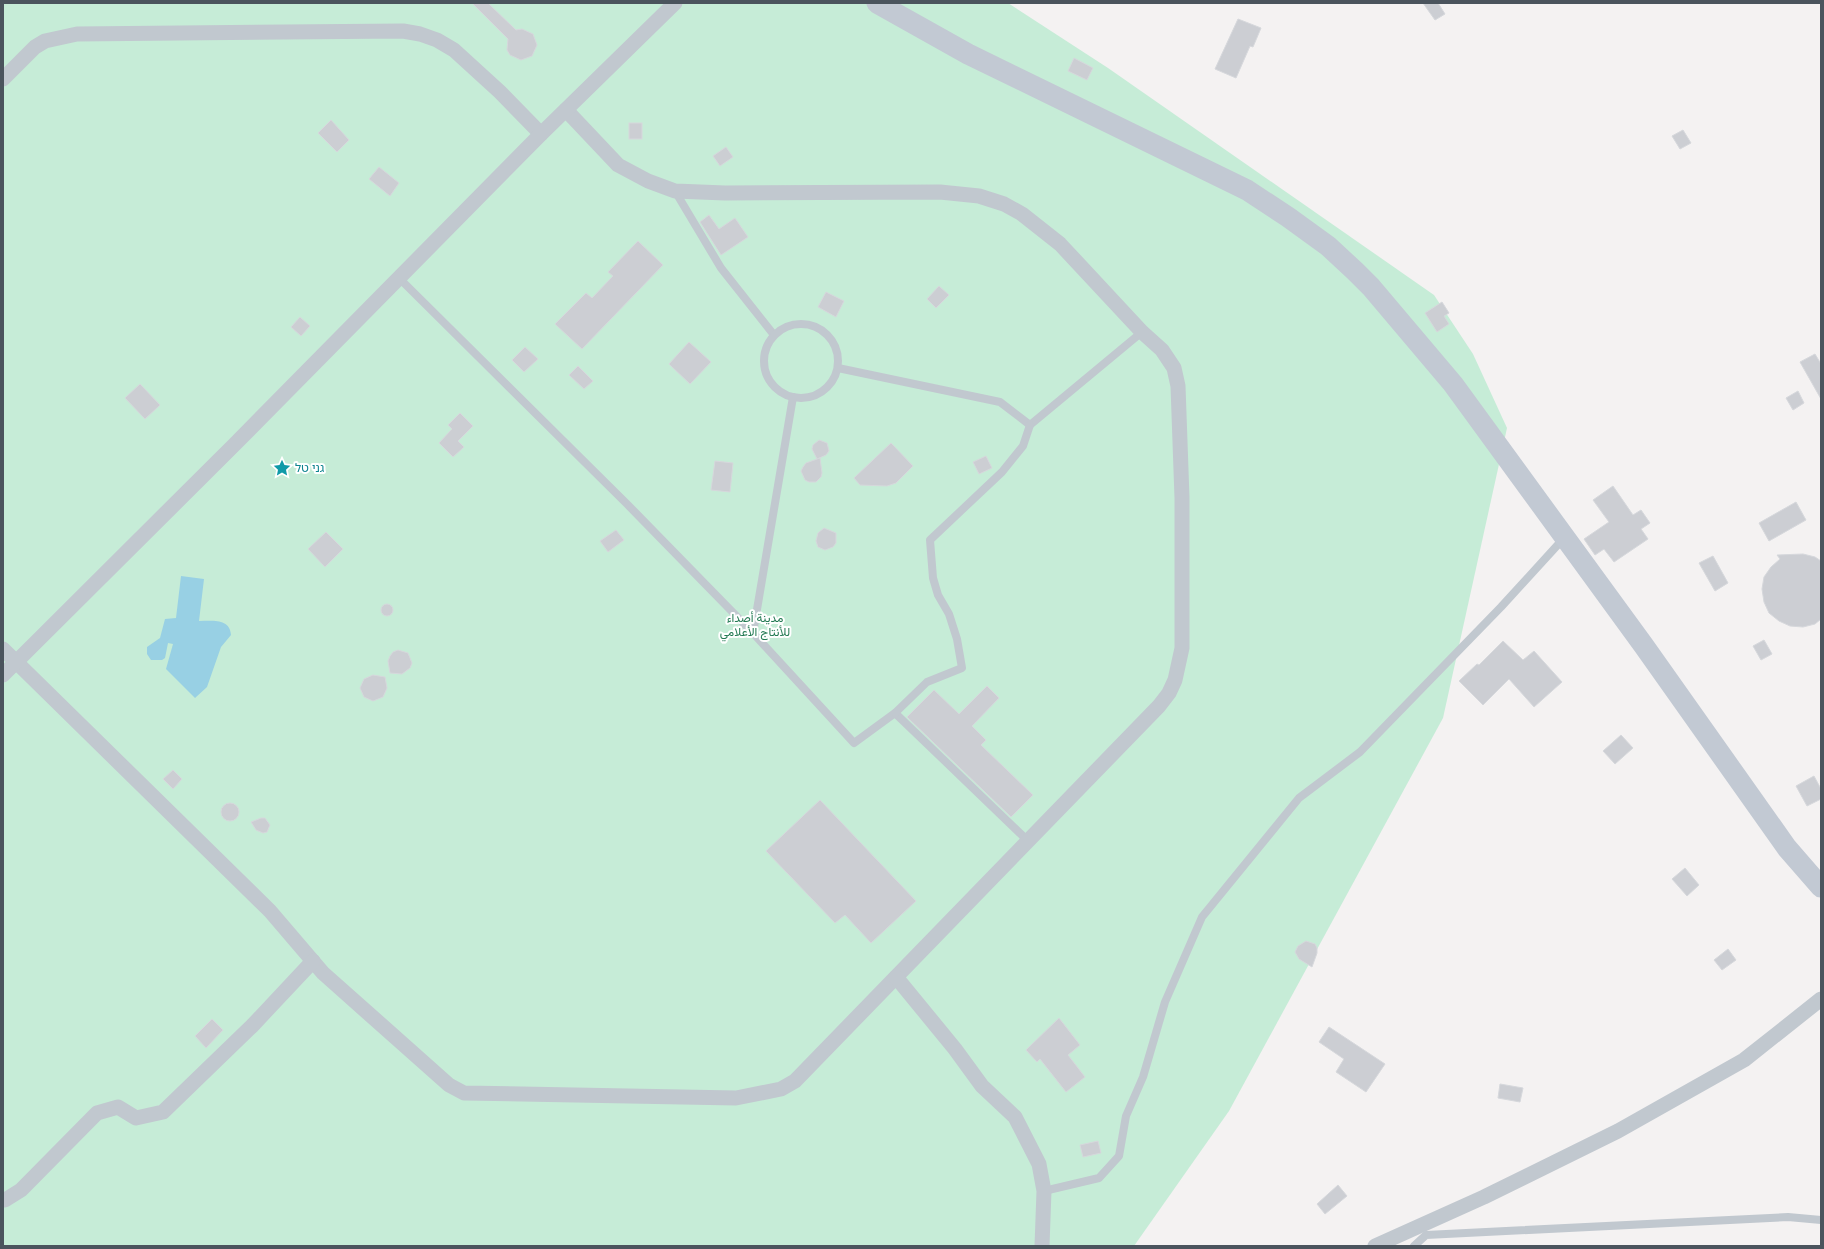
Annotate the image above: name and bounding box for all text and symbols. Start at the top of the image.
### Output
place icon: גני טל [272,458,292,478]
place label: גני טל [295,460,325,475]
park label: مدينة أصداء للأنتاج الأعلامي [720,610,790,642]

